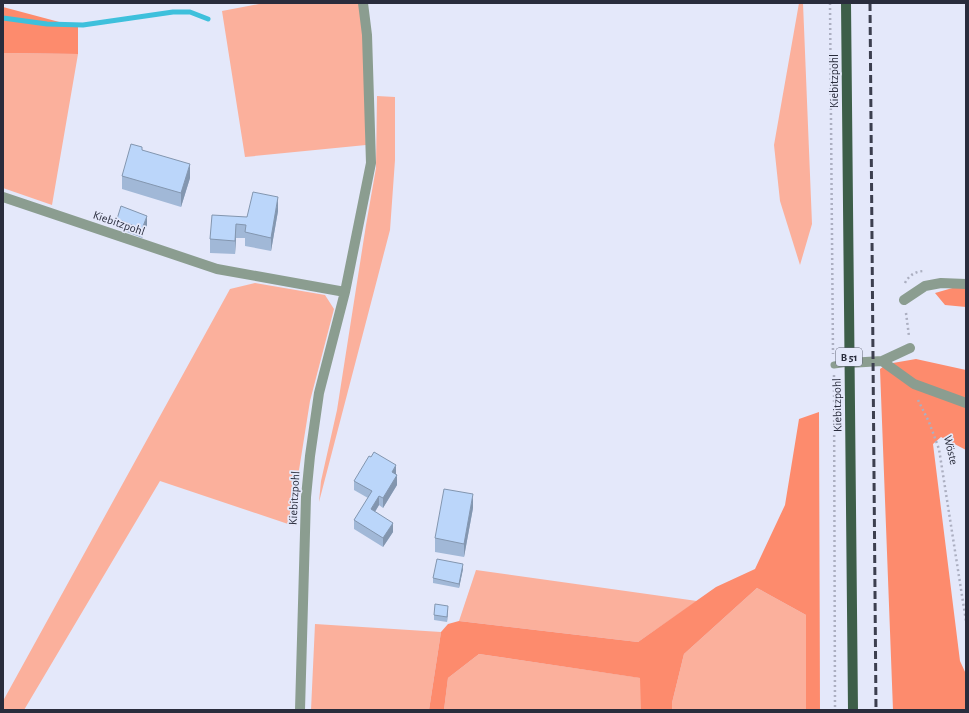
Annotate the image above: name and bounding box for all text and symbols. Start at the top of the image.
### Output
street label: Kiebitzpohl [828,54,840,108]
street label: Kiebitzpohl [91,209,147,237]
road number: B 51 [836,348,862,366]
street label: Kiebitzpohl [831,378,843,432]
street label: Wöste [942,434,960,466]
street label: Kiebitzpohl [287,471,301,525]

